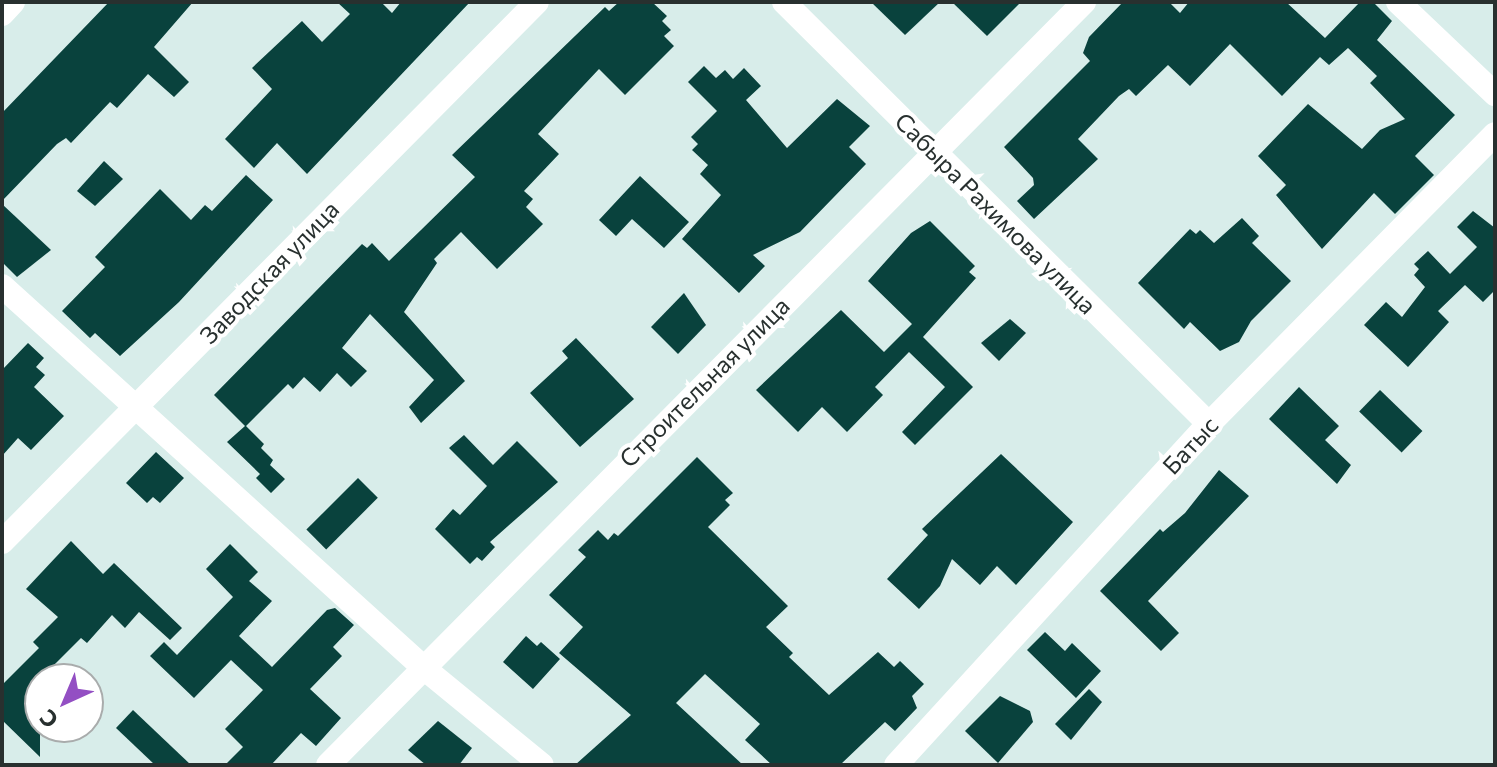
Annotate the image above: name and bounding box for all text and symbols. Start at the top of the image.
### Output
street label: Сабыра Рахимова улица [889,106,1103,320]
street label: Заводская улица [194,195,344,349]
street label: Строительная улица [613,291,795,473]
street label: Батыс [1156,410,1224,480]
north arrow [24,663,104,743]
text: С [34,704,63,734]

